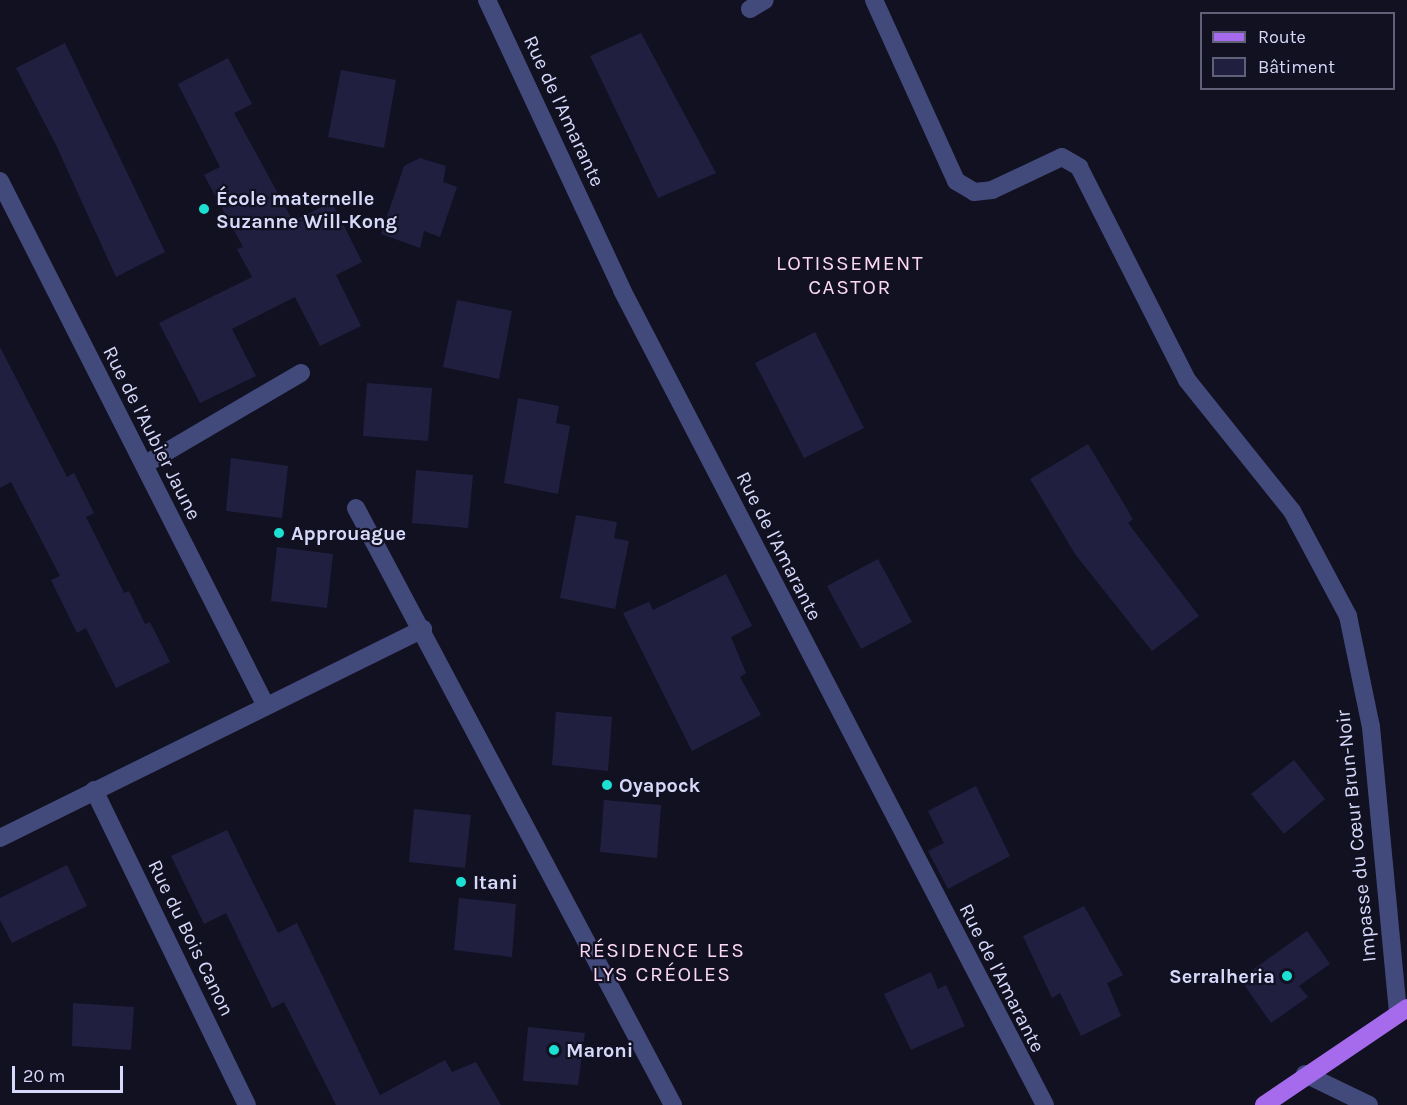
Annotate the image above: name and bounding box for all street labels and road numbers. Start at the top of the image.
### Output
street label: Rue de l'Amarante [518,32,610,190]
street label: Rue de l'Aubier Jaune [98,342,206,524]
street label: Rue de l'Amarante [731,468,827,624]
street label: Impasse du Cœur Brun-Noir [1331,709,1381,963]
street label: Rue du Bois Canon [143,856,239,1020]
street label: Rue de l'Amarante [954,900,1050,1056]

